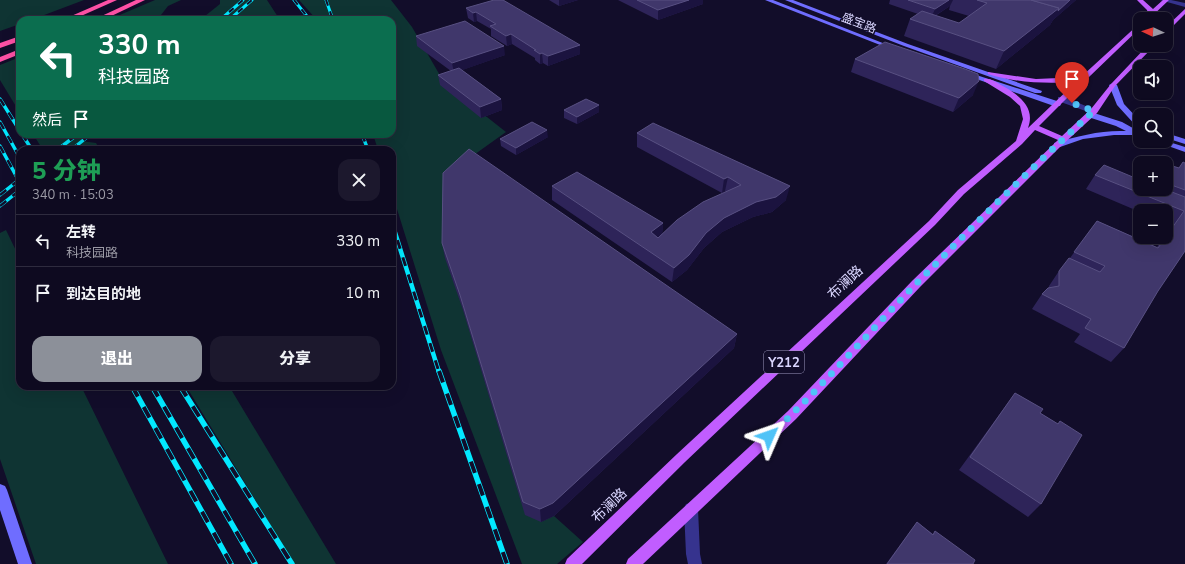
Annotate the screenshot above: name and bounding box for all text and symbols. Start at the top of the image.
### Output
street label: 盛宝路 [839,9,879,37]
north arrow [1133,12,1173,52]
map controls [1133,12,1173,244]
text: 330 m [98,26,181,64]
icon: left [32,32,84,84]
button: sound [1133,60,1173,100]
pin [1055,62,1089,103]
text: 科技园路 [98,65,170,89]
icon: arrive [1061,68,1083,90]
icon: arrive [70,108,92,130]
button: search [1133,108,1173,148]
text: 然后 [32,110,62,130]
text: 5 分钟 [32,155,101,187]
button: + [1133,156,1173,196]
button: close [338,159,380,201]
text: 340 m · 15:03 [32,186,114,204]
button: − [1133,204,1173,244]
text: 左转 [66,222,96,242]
icon: left [32,230,54,252]
text: 330 m [336,231,380,251]
text: 科技园路 [66,244,118,262]
street label: 布澜路 [824,261,867,304]
icon: arrive [32,282,54,304]
text: 10 m [345,283,380,303]
text: 到达目的地 [66,284,141,304]
button: 退出 [32,336,202,382]
button: 分享 [210,336,380,382]
road number: Y212 [764,351,804,373]
position arrow [748,415,790,457]
street label: 布澜路 [588,484,631,527]

